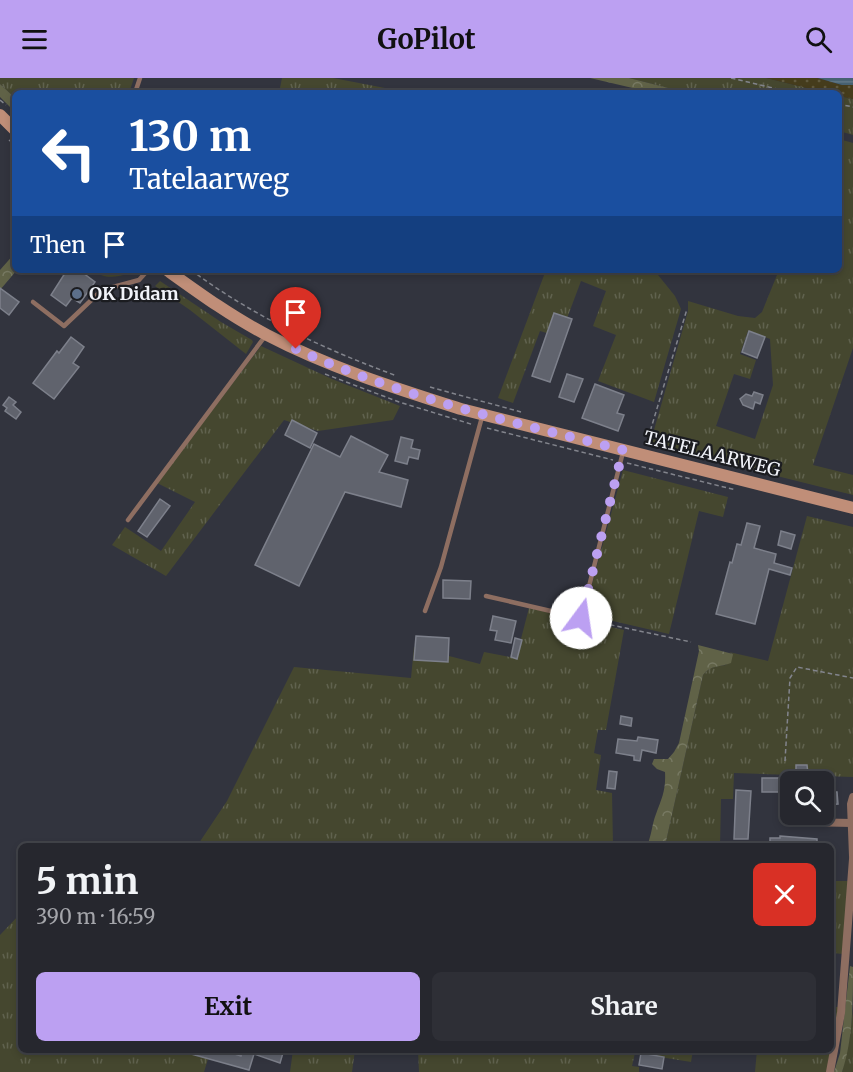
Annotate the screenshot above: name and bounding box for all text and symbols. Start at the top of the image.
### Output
text: GoPilot [377,22,476,56]
icon: menu [18,23,51,56]
icon: search [802,23,835,56]
text: 130 m [129,110,251,162]
icon: left [30,114,108,192]
text: Tatelaarweg [129,162,289,196]
icon: arrive [98,228,131,261]
text: Then [30,231,86,259]
place label: OK Didam [89,282,179,305]
marker: OK Didam [70,287,84,301]
pin [270,287,321,349]
icon: arrive [279,296,312,329]
street label: TATELAARWEG [641,425,783,482]
position arrow [549,586,613,650]
map controls [780,771,834,825]
button: search [780,771,834,825]
text: 5 min [36,859,138,904]
button: close [753,863,816,926]
text: 390 m · 16:59 [36,904,155,929]
button: Exit [36,972,420,1041]
button: Share [432,972,816,1041]

